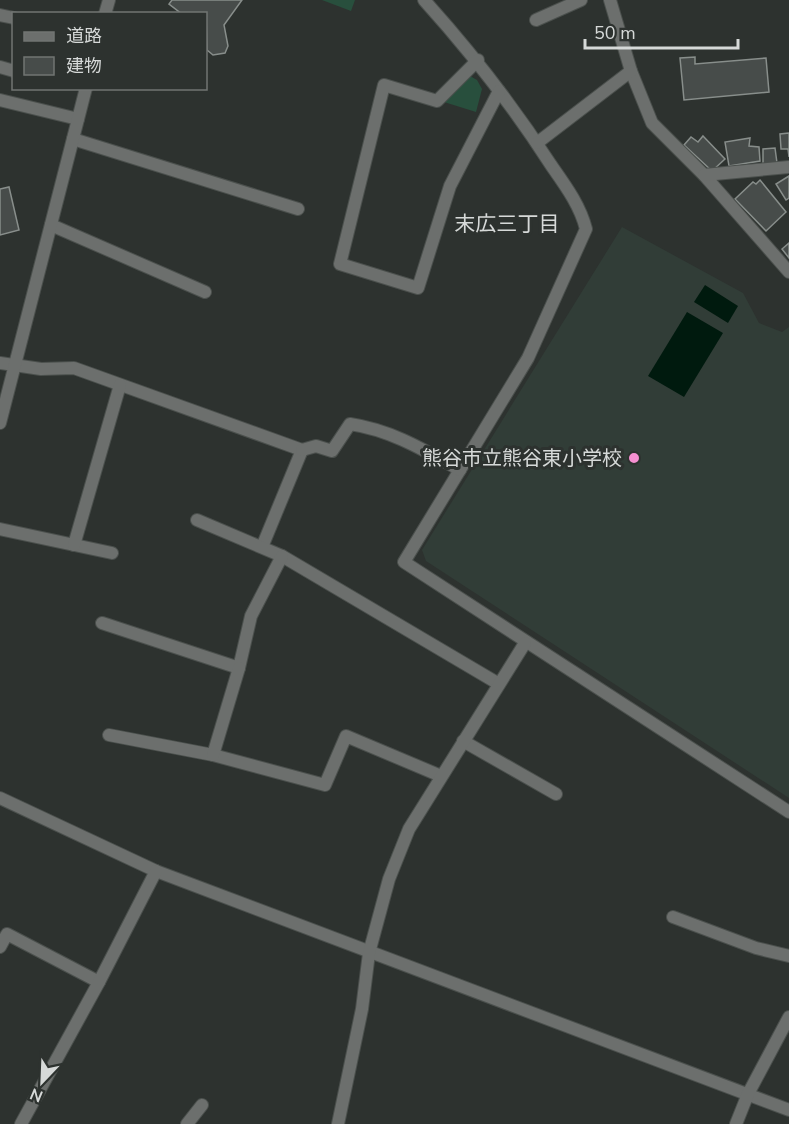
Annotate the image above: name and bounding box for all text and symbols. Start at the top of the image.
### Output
legend [12,12,207,90]
scale bar [585,12,738,50]
text: 50 m [594,21,636,45]
text: 道路 [66,24,102,48]
text: 建物 [66,54,102,78]
district label: 末広三丁目 [455,210,560,238]
place label: 熊谷市立熊谷東小学校 [422,445,622,472]
marker: 熊谷市立熊谷東小学校 [627,451,641,465]
north arrow [12,1052,72,1112]
text: N [27,1082,46,1107]

